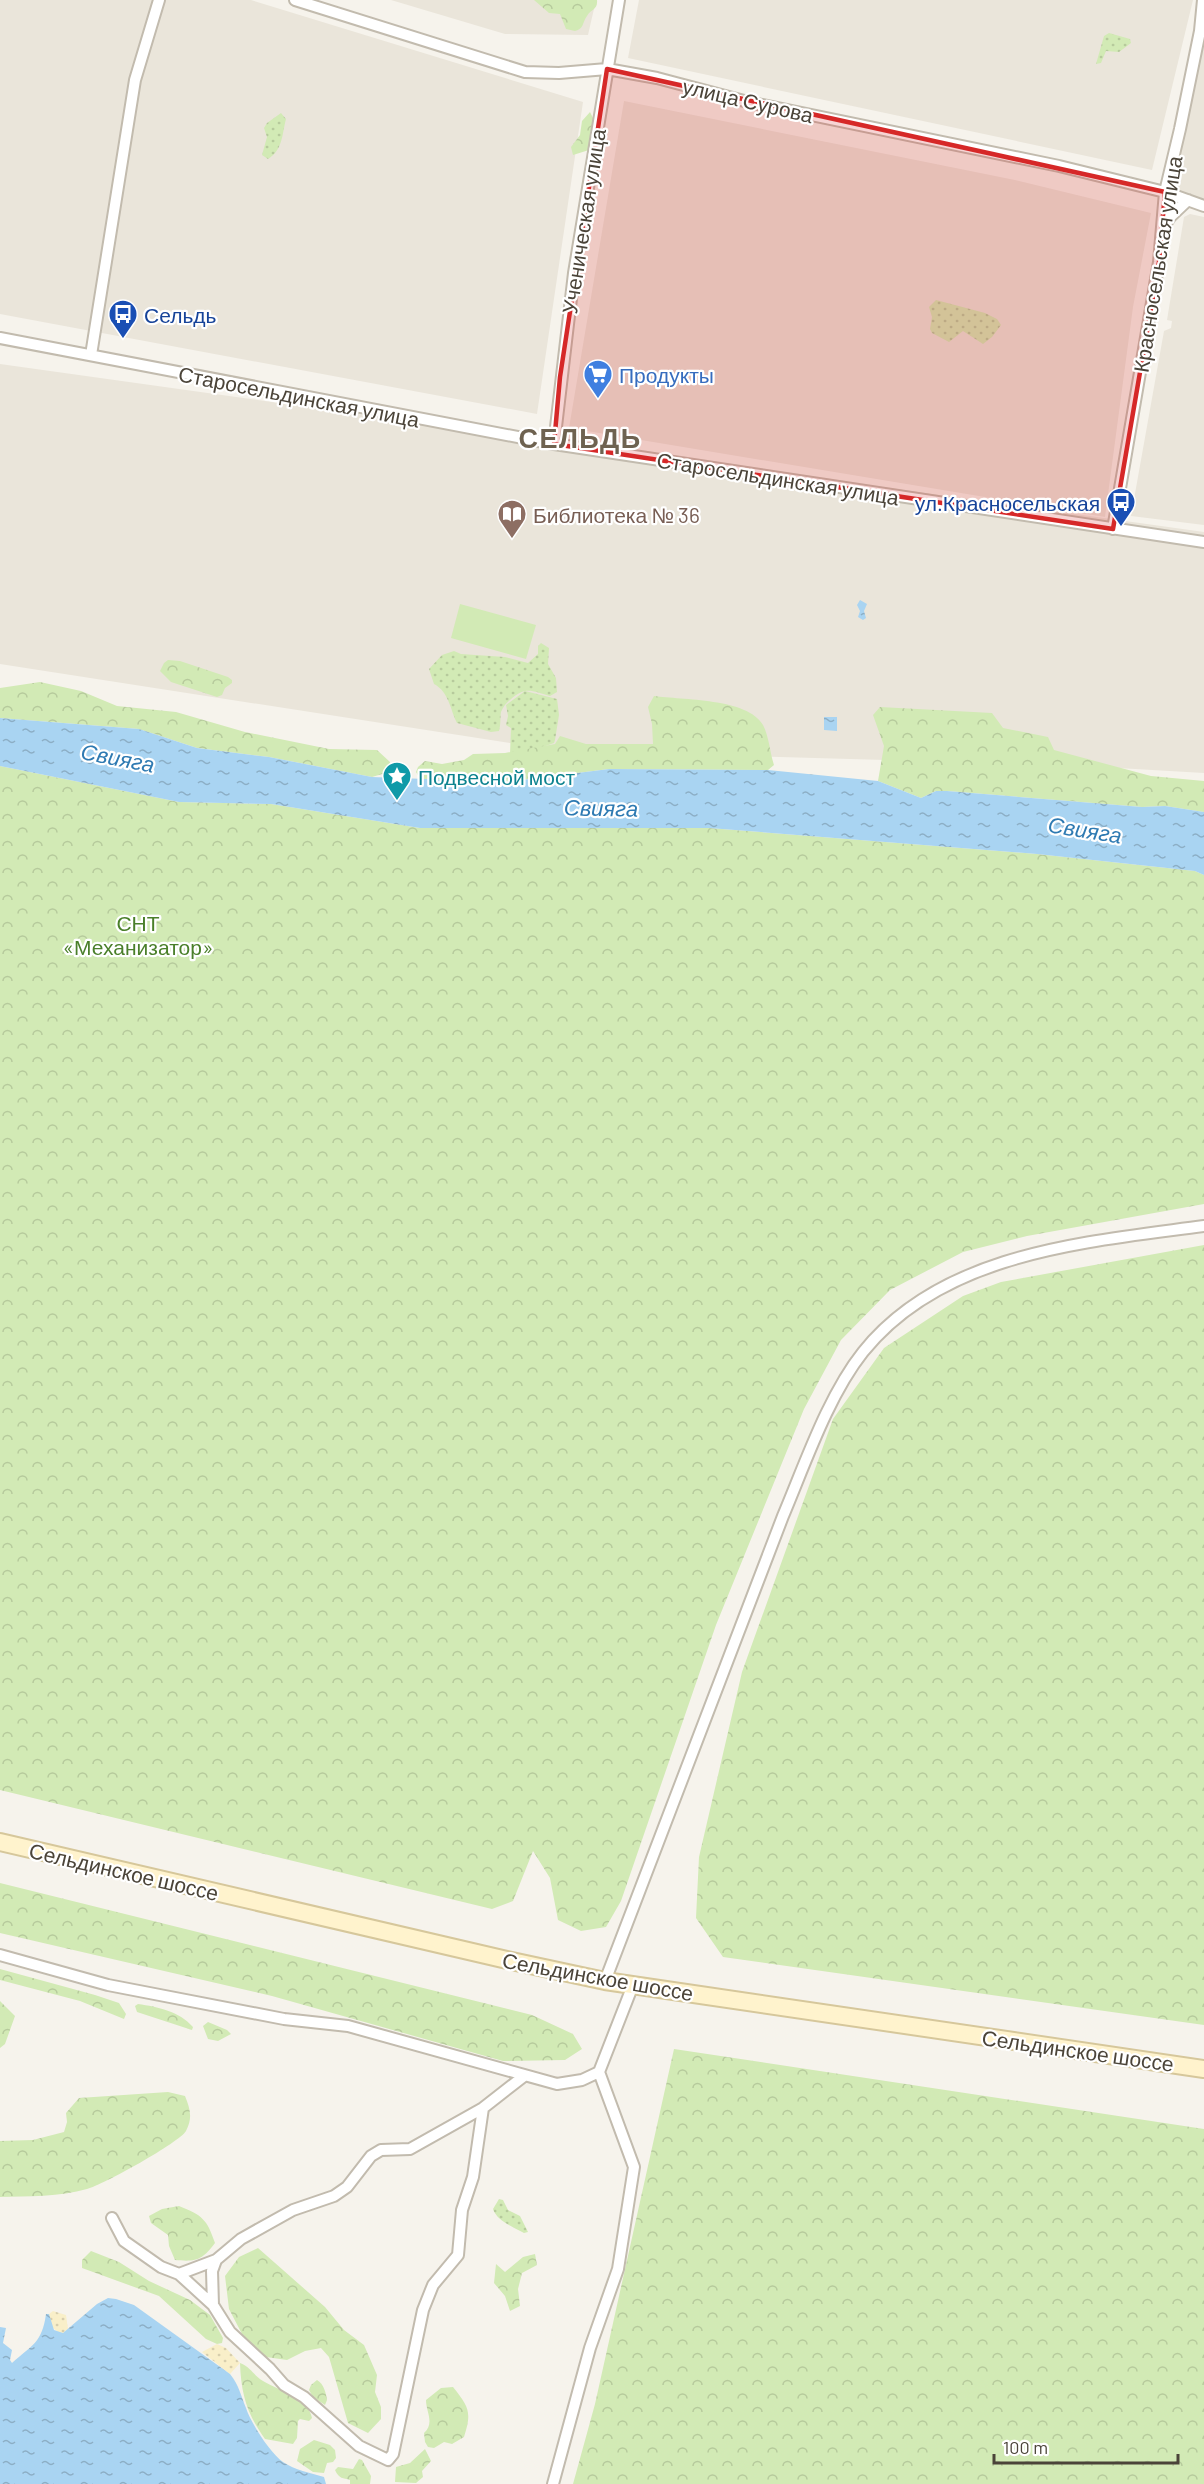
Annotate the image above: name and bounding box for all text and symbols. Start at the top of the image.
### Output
street label: улица Сурова [680,73,816,127]
street label: Ученическая улица [556,126,610,315]
street label: Красносельская улица [1128,153,1187,374]
bus stop icon: Сельдь [107,298,139,340]
place label: Сельдь [144,302,217,327]
supermarket icon: Продукты [582,358,614,400]
street label: Старосельдинская улица [176,360,422,432]
place label: Продукты [619,362,714,387]
district label: СЕЛЬДЬ [518,421,642,454]
street label: Старосельдинская улица [655,446,901,510]
bus stop icon: ул.Красносельская [1105,486,1137,528]
place label: ул.Красносельская [915,490,1100,515]
library icon: Библиотека № 36 [496,498,528,540]
place label: Библиотека № 36 [533,502,700,527]
water label: Свияга [79,737,157,777]
place icon: Подвесной мост [381,760,413,802]
place label: Подвесной мост [418,764,575,789]
water label: Свияга [564,793,638,821]
water label: Свияга [1046,810,1124,848]
park label: СНТ «Механизатор» [63,910,213,959]
street label: Сельдинское шоссе [27,1837,221,1905]
street label: Сельдинское шоссе [500,1947,696,2005]
street label: Сельдинское шоссе [980,2024,1176,2076]
scale bar [994,2427,1178,2465]
text: 100 m [1003,2436,1048,2458]

